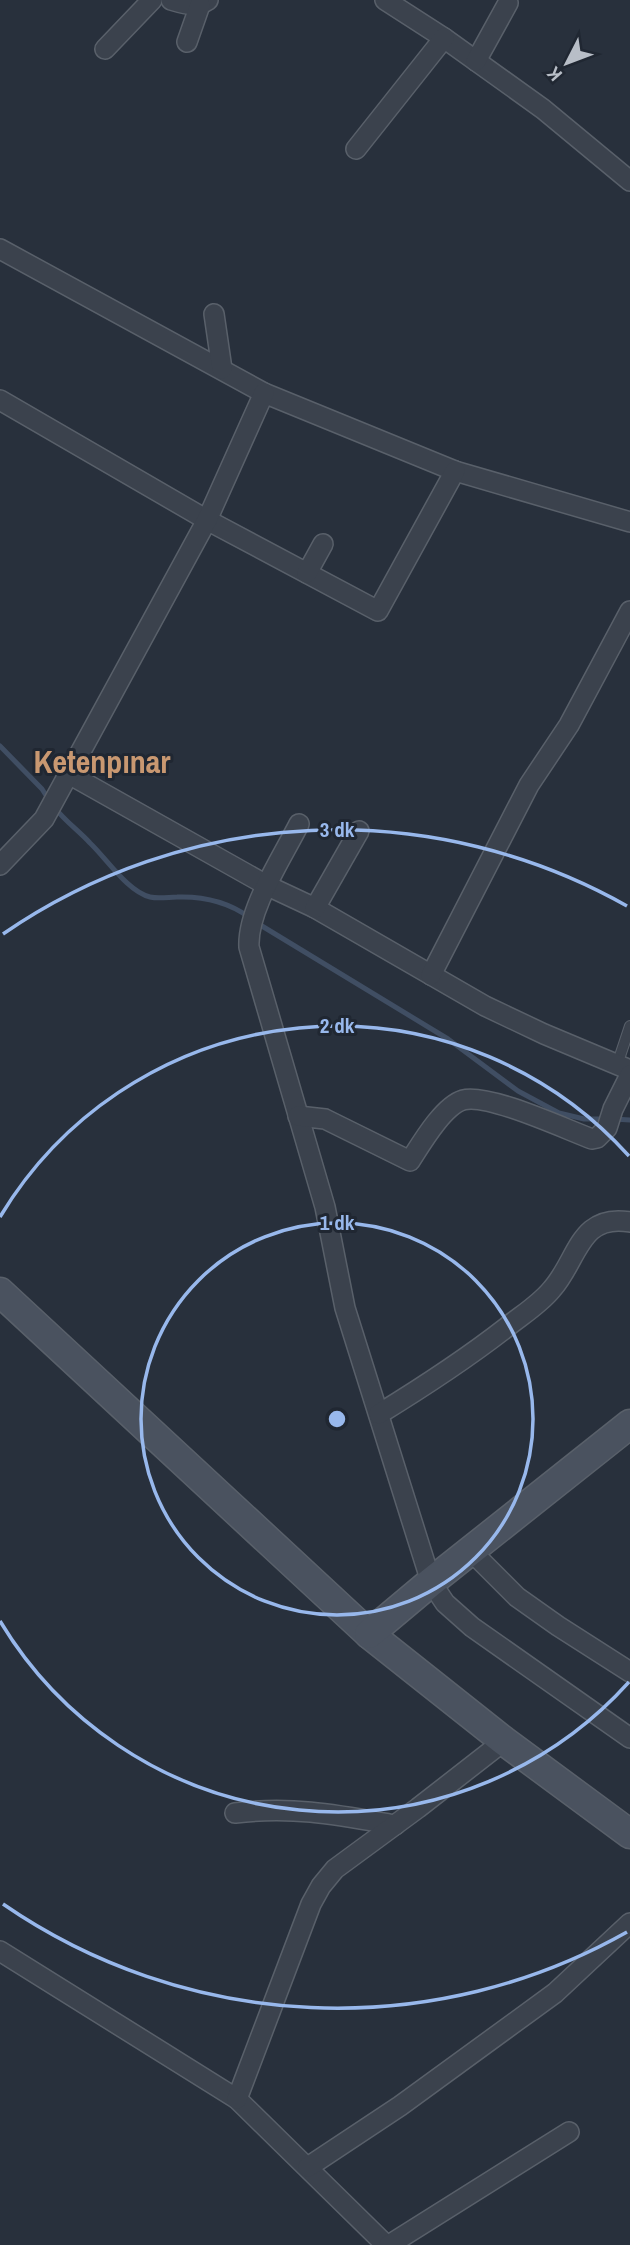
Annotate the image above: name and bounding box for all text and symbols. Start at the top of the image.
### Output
north arrow [532,28,602,98]
text: K [540,61,568,87]
district label: Ketenpınar [33,740,171,783]
text: 3 dk [320,815,355,844]
text: 2 dk [320,1011,355,1040]
text: 1 dk [320,1208,355,1237]
centre of rings [325,1407,349,1431]

